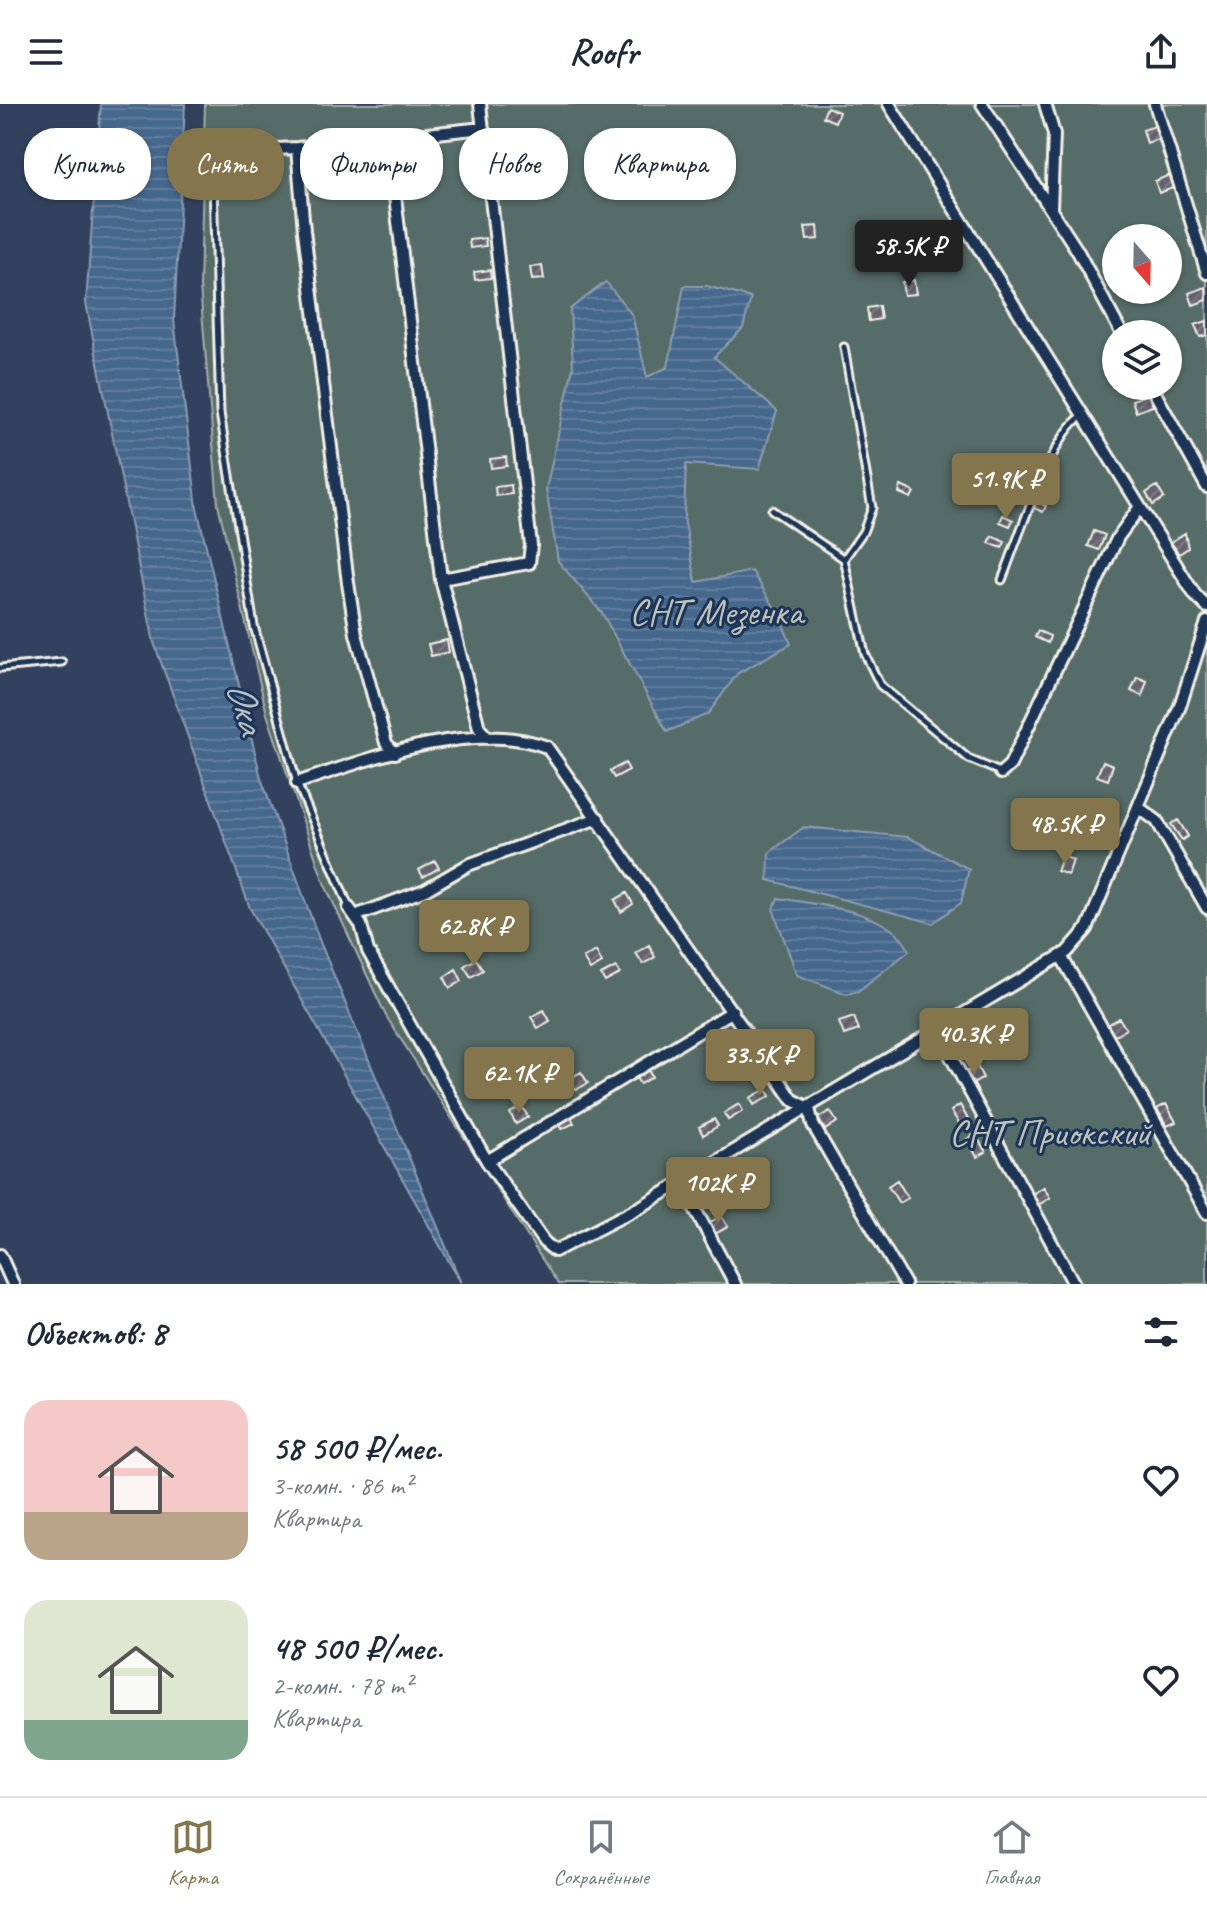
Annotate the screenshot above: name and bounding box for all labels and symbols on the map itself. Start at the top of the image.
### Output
pin: 58.5K ₽ [835,220,983,288]
north arrow [1102,224,1182,304]
pin: 51.9K ₽ [932,453,1080,521]
park label: СНТ Мезенка [629,588,806,635]
water label: Ока [215,675,278,742]
pin: 48.5K ₽ [991,798,1139,866]
pin: 62.8K ₽ [400,900,548,968]
pin: 40.3K ₽ [900,1008,1048,1076]
pin: 33.5K ₽ [686,1029,834,1097]
pin: 62.1K ₽ [445,1047,593,1115]
park label: СНТ Приокский [949,1109,1153,1156]
pin: 102K ₽ [653,1157,783,1225]

